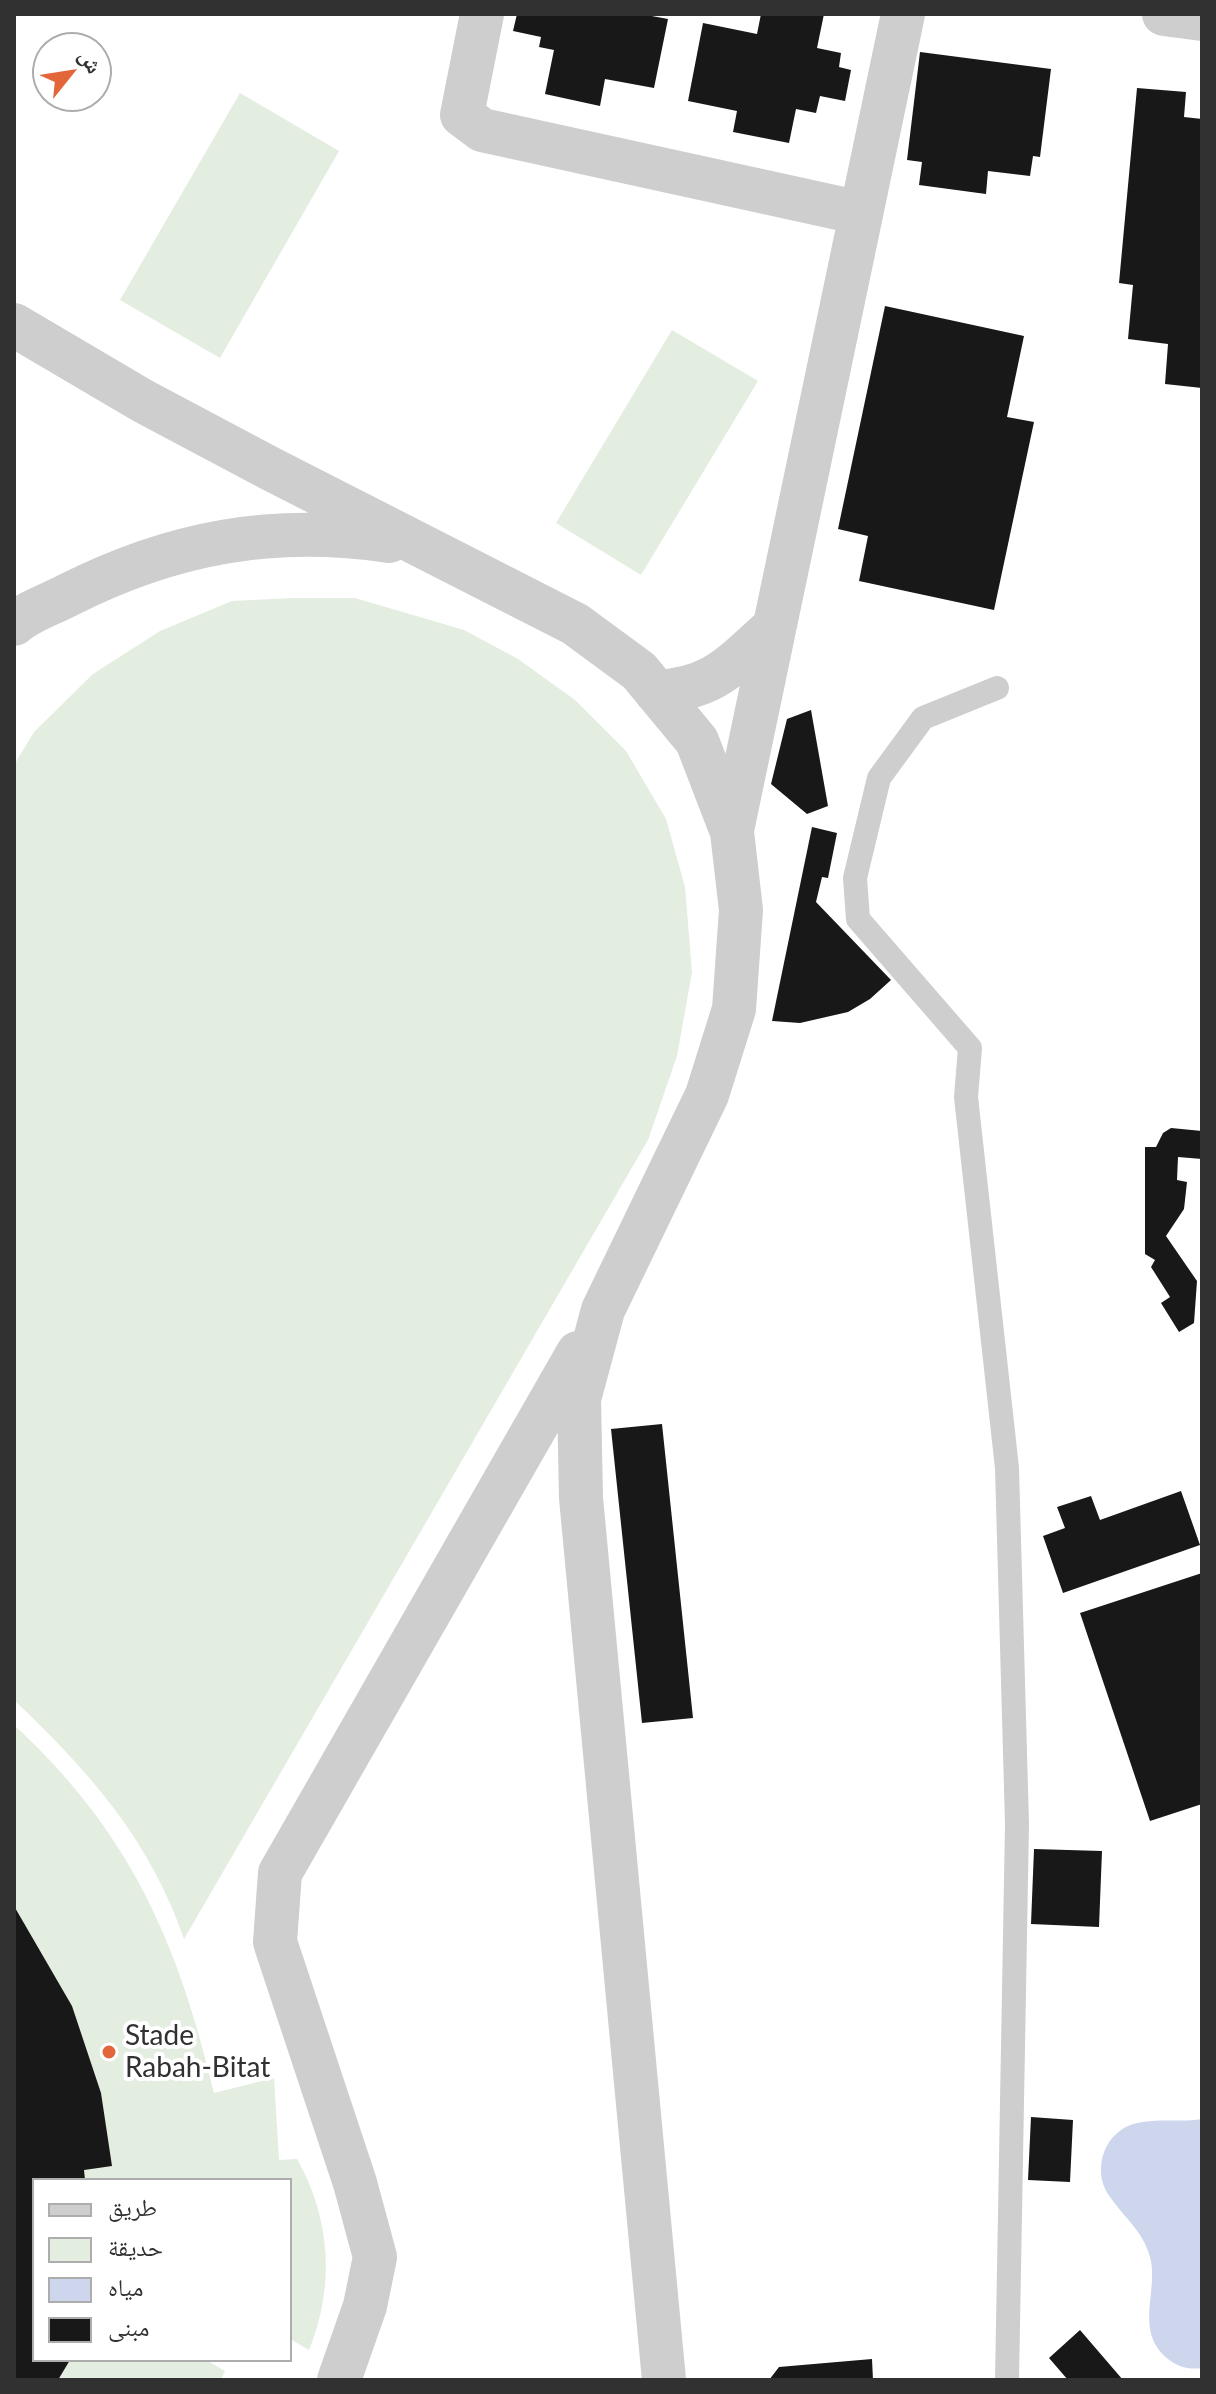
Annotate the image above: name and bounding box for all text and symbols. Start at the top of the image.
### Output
north arrow [32,32,112,112]
text: ش [74,44,109,78]
place label: Stade Rabah-Bitat [125,2019,270,2085]
marker: Stade Rabah-Bitat [100,2043,118,2061]
legend [32,2178,292,2362]
text: طريق [108,2192,157,2221]
text: حديقة [108,2232,163,2261]
text: مياه [108,2272,143,2301]
text: مبنى [108,2312,149,2341]

